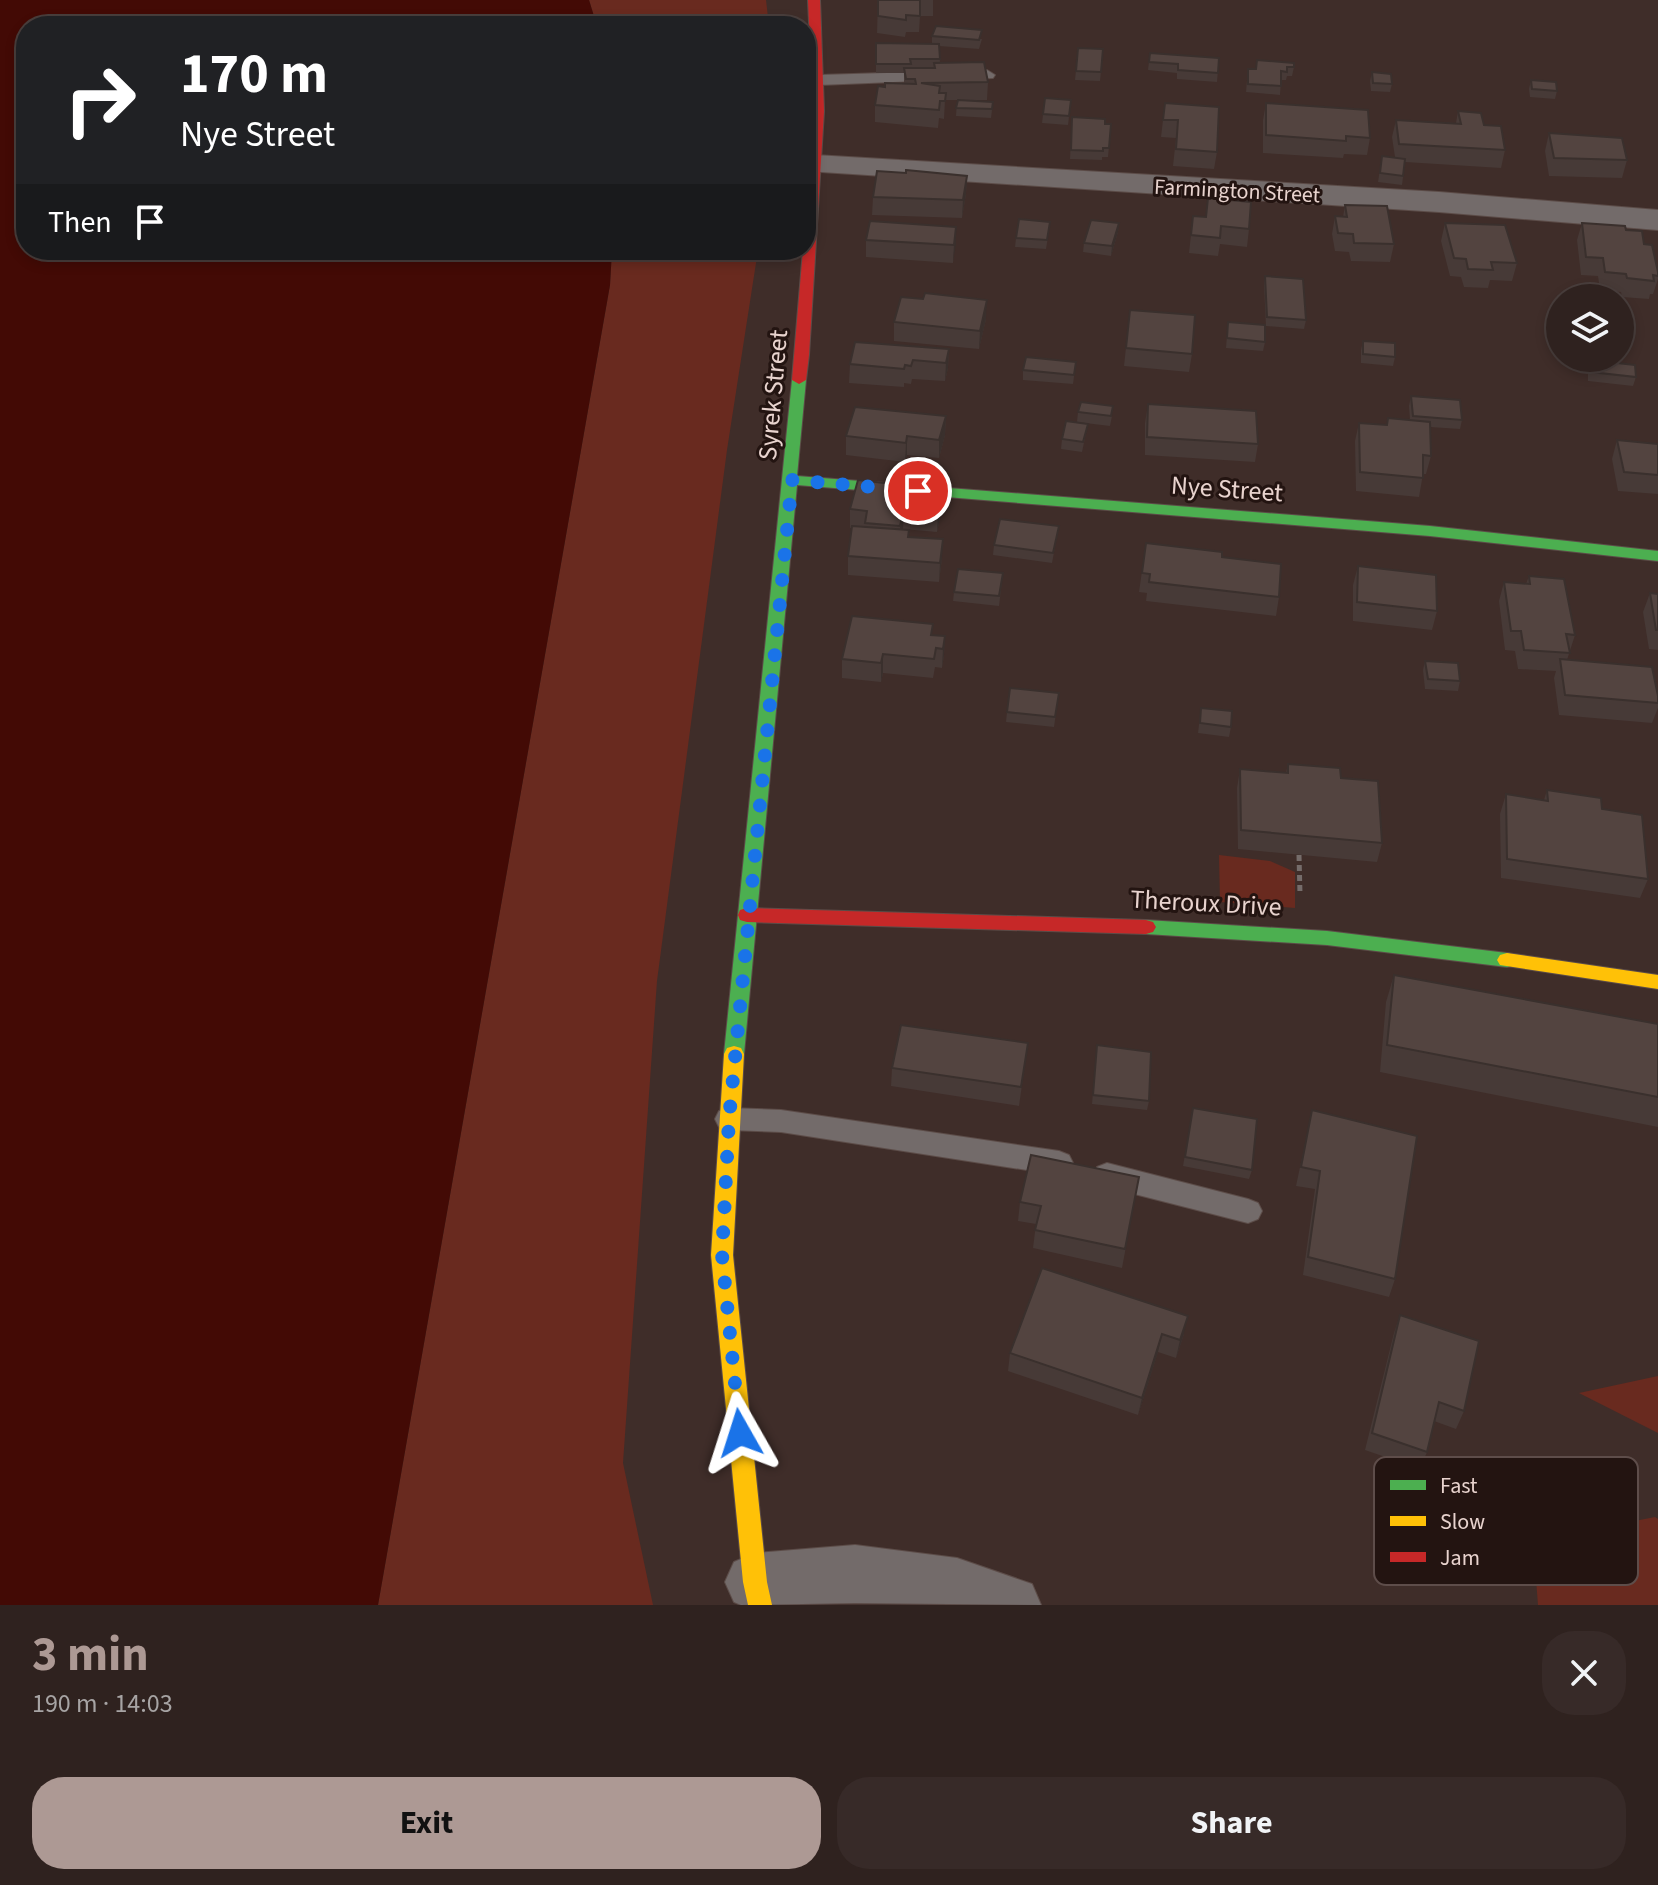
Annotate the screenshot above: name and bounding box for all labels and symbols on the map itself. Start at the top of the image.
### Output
street label: Farmington Street [1153,171,1321,211]
street label: Syrek Street [749,328,797,462]
pin [884,457,952,525]
street label: Nye Street [1170,467,1284,511]
street label: Theroux Drive [1130,881,1282,925]
position arrow [698,1391,782,1475]
legend [1374,1457,1638,1585]
text: Fast [1440,1470,1478,1502]
text: Slow [1440,1506,1485,1538]
text: Jam [1440,1542,1480,1574]

